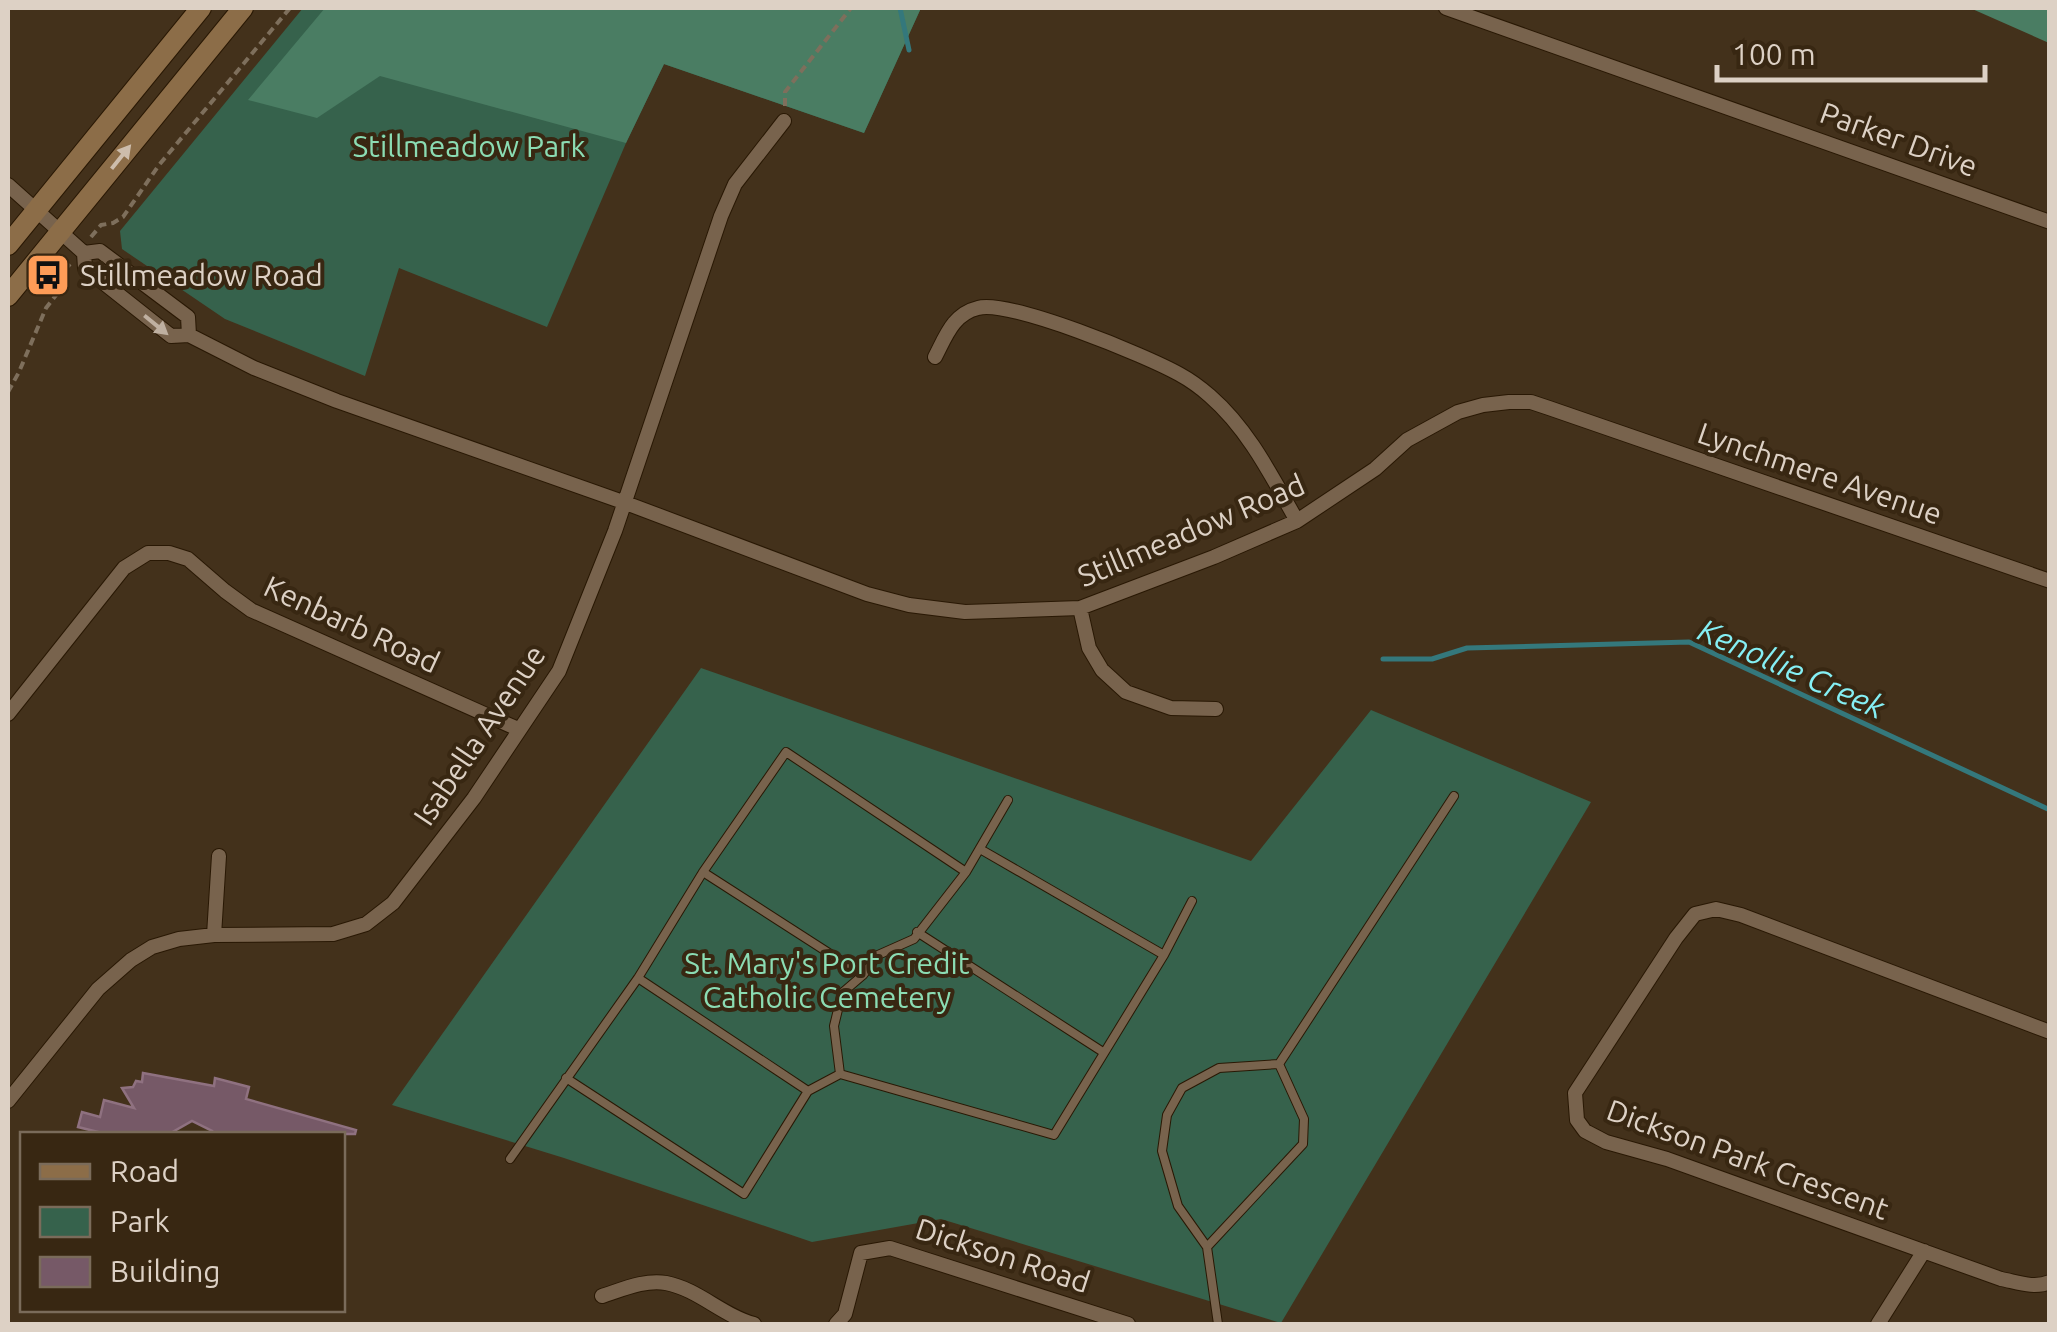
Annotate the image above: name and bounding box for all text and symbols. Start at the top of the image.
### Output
scale bar [1717,20,1984,82]
text: 100 m [1732,37,1816,71]
street label: Parker Drive [1816,95,1982,183]
park label: Stillmeadow Park [352,129,586,163]
one-way arrow [110,144,131,169]
bus stop icon: Stillmeadow Road [25,252,71,298]
place label: Stillmeadow Road [80,258,323,292]
one-way arrow [144,314,169,335]
street label: Lynchmere Avenue [1694,415,1946,531]
street label: Stillmeadow Road [1073,467,1309,593]
street label: Kenbarb Road [259,569,445,679]
water label: Kenollie Creek [1693,611,1891,725]
street label: Isabella Avenue [406,639,552,831]
park label: St. Mary's Port Credit Catholic Cemetery [684,946,970,1014]
street label: Dickson Park Crescent [1603,1092,1894,1226]
legend [20,1132,345,1312]
text: Road [110,1154,179,1188]
text: Park [110,1204,170,1238]
street label: Dickson Road [912,1211,1094,1299]
text: Building [110,1254,221,1288]

